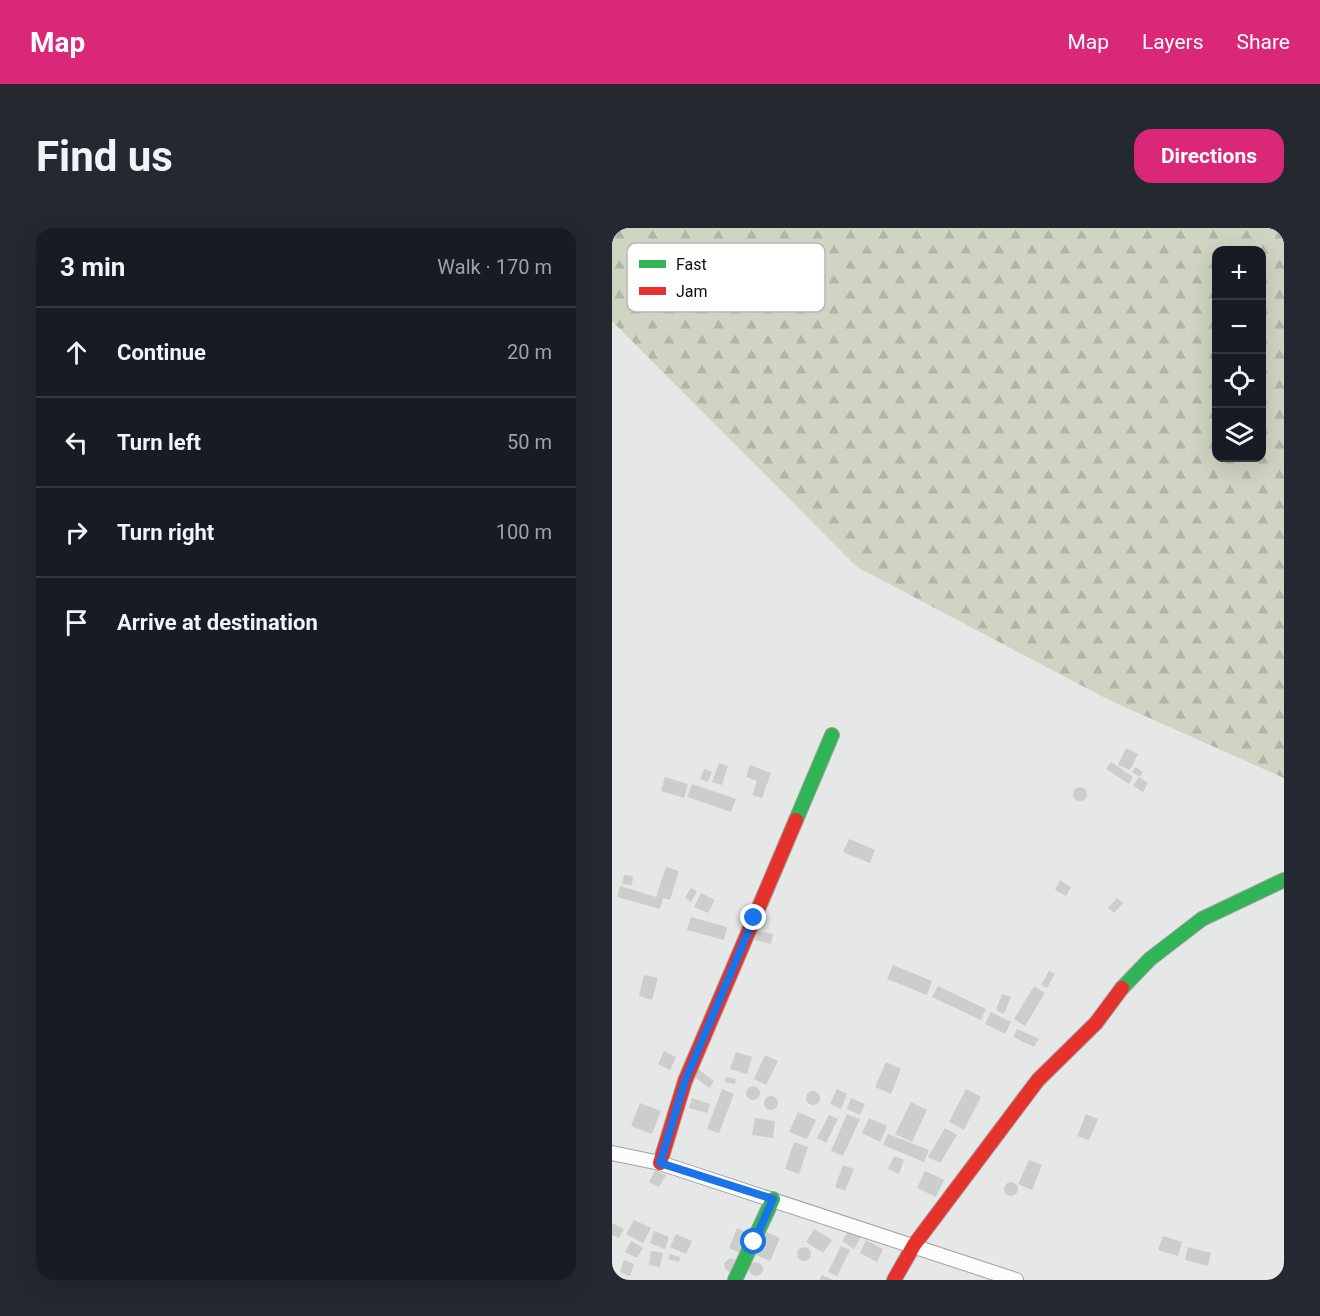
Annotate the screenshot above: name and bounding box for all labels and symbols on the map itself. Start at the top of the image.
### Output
legend [627,243,825,312]
text: Fast [676,255,707,274]
text: Jam [676,282,708,301]
route end [740,904,766,930]
route start [740,1228,766,1254]

